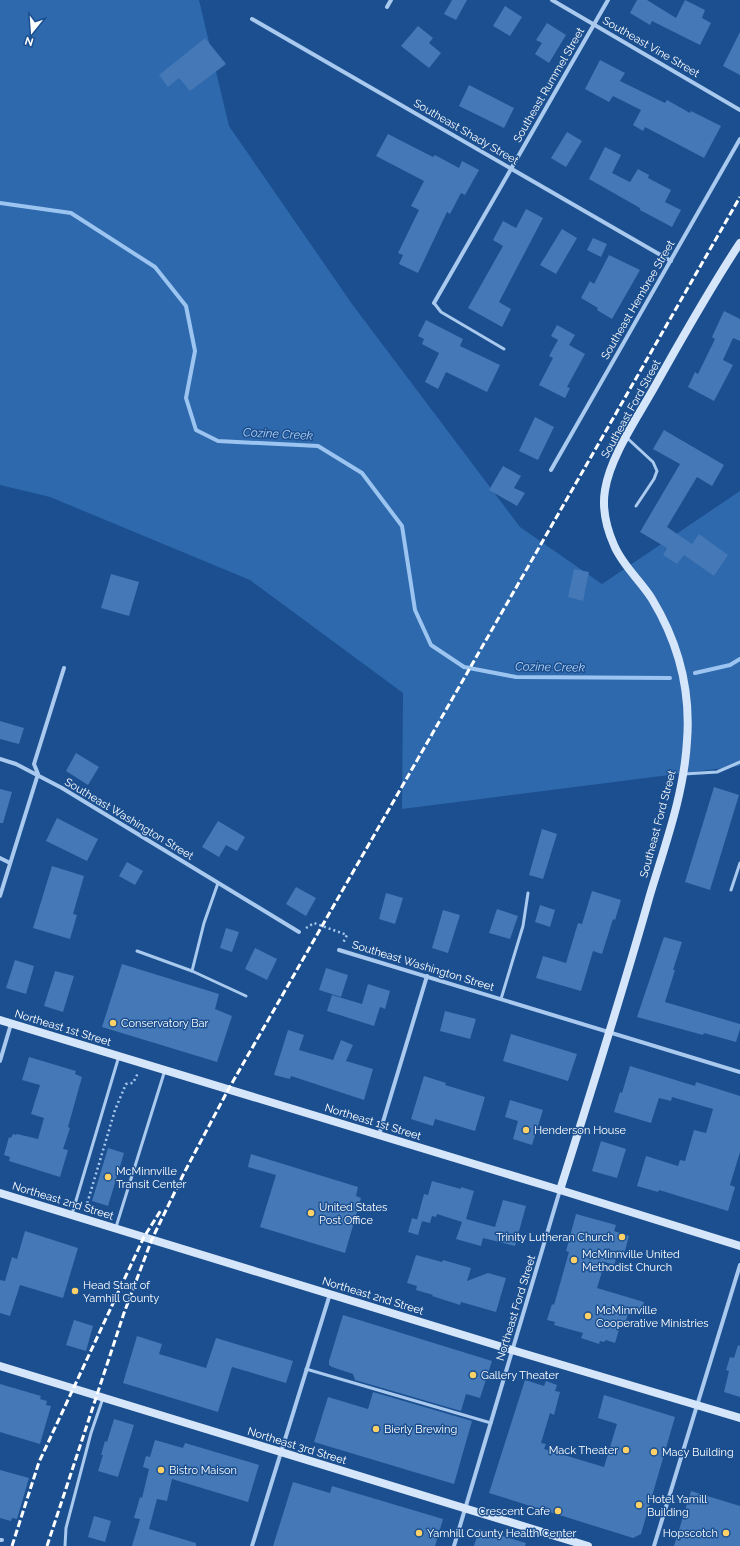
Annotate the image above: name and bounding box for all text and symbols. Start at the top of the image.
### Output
north arrow [12,12,52,52]
street label: Southeast Vine Street [600,14,702,80]
street label: Southeast Rummel Street [511,25,587,145]
text: N [23,34,35,49]
street label: Southeast Shady Street [411,97,521,168]
street label: Southeast Hembree Street [599,238,678,362]
street label: Southeast Ford Street [598,357,664,461]
water label: Cozine Creek [243,425,314,443]
water label: Cozine Creek [515,659,586,675]
street label: Southeast Ford Street [637,769,679,879]
street label: Southeast Washington Street [62,775,196,863]
street label: Southeast Washington Street [350,938,496,994]
street label: Northeast 1st Street [13,1007,113,1049]
place label: Conservatory Bar [121,1017,209,1030]
marker: Conservatory Bar [108,1018,118,1028]
street label: Northeast 1st Street [323,1101,423,1143]
place label: Henderson House [534,1124,627,1137]
marker: Henderson House [521,1125,531,1135]
place label: McMinnville Transit Center [116,1165,187,1191]
marker: McMinnville Transit Center [103,1172,113,1182]
street label: Northeast 2nd Street [11,1179,116,1223]
place label: United States Post Office [319,1201,387,1227]
marker: United States Post Office [306,1208,316,1218]
place label: Trinity Lutheran Church [496,1231,614,1244]
marker: Trinity Lutheran Church [617,1232,627,1242]
place label: McMinnville United Methodist Church [582,1248,680,1274]
street label: Northeast Ford Street [494,1253,538,1362]
marker: McMinnville United Methodist Church [569,1255,579,1265]
street label: Northeast 2nd Street [321,1274,426,1318]
place label: Head Start of Yamhill County [83,1279,159,1305]
marker: Head Start of Yamhill County [70,1286,80,1296]
place label: McMinnville Cooperative Ministries [596,1304,709,1330]
marker: McMinnville Cooperative Ministries [583,1311,593,1321]
place label: Gallery Theater [481,1369,559,1382]
marker: Gallery Theater [468,1370,478,1380]
place label: Bierly Brewing [384,1423,457,1436]
marker: Bierly Brewing [371,1424,381,1434]
street label: Northeast 3rd Street [246,1425,348,1467]
place label: Mack Theater [549,1444,618,1457]
marker: Mack Theater [621,1445,631,1455]
place label: Macy Building [662,1446,734,1459]
marker: Macy Building [649,1447,659,1457]
place label: Bistro Maison [169,1464,237,1477]
marker: Bistro Maison [156,1465,166,1475]
place label: Hotel Yamill Building [647,1493,707,1519]
marker: Hotel Yamill Building [634,1500,644,1510]
place label: Crescent Cafe [478,1505,551,1518]
marker: Crescent Cafe [553,1506,563,1516]
place label: Yamhill County Health Center [427,1527,576,1540]
place label: Hopscotch [663,1527,718,1540]
marker: Yamhill County Health Center [414,1528,424,1538]
marker: Hopscotch [721,1528,731,1538]

